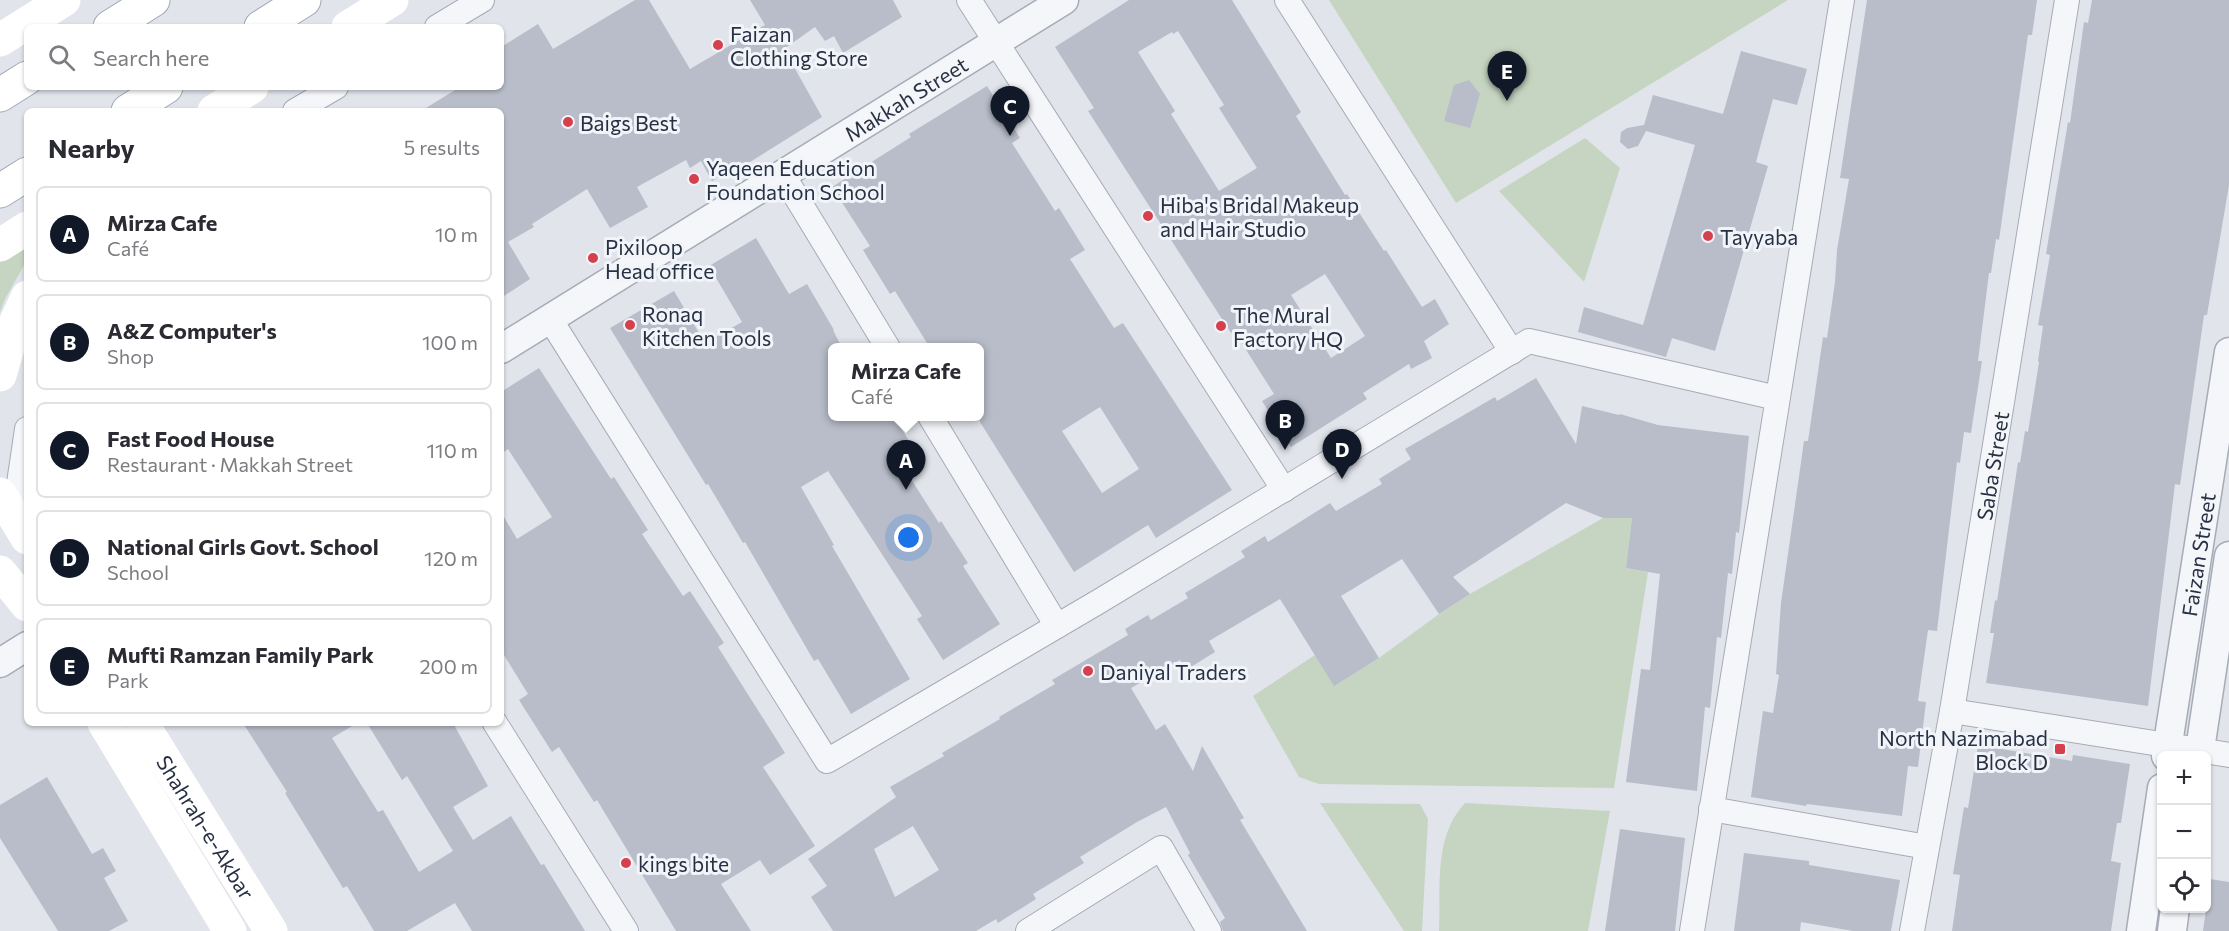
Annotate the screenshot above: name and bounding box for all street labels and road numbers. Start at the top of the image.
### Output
street label: Makkah Street [839,51,972,146]
street label: Saba Street [1971,409,2013,522]
street label: Faizan Street [2175,491,2219,618]
street label: Shahrah-e-Akbar [152,750,260,903]

